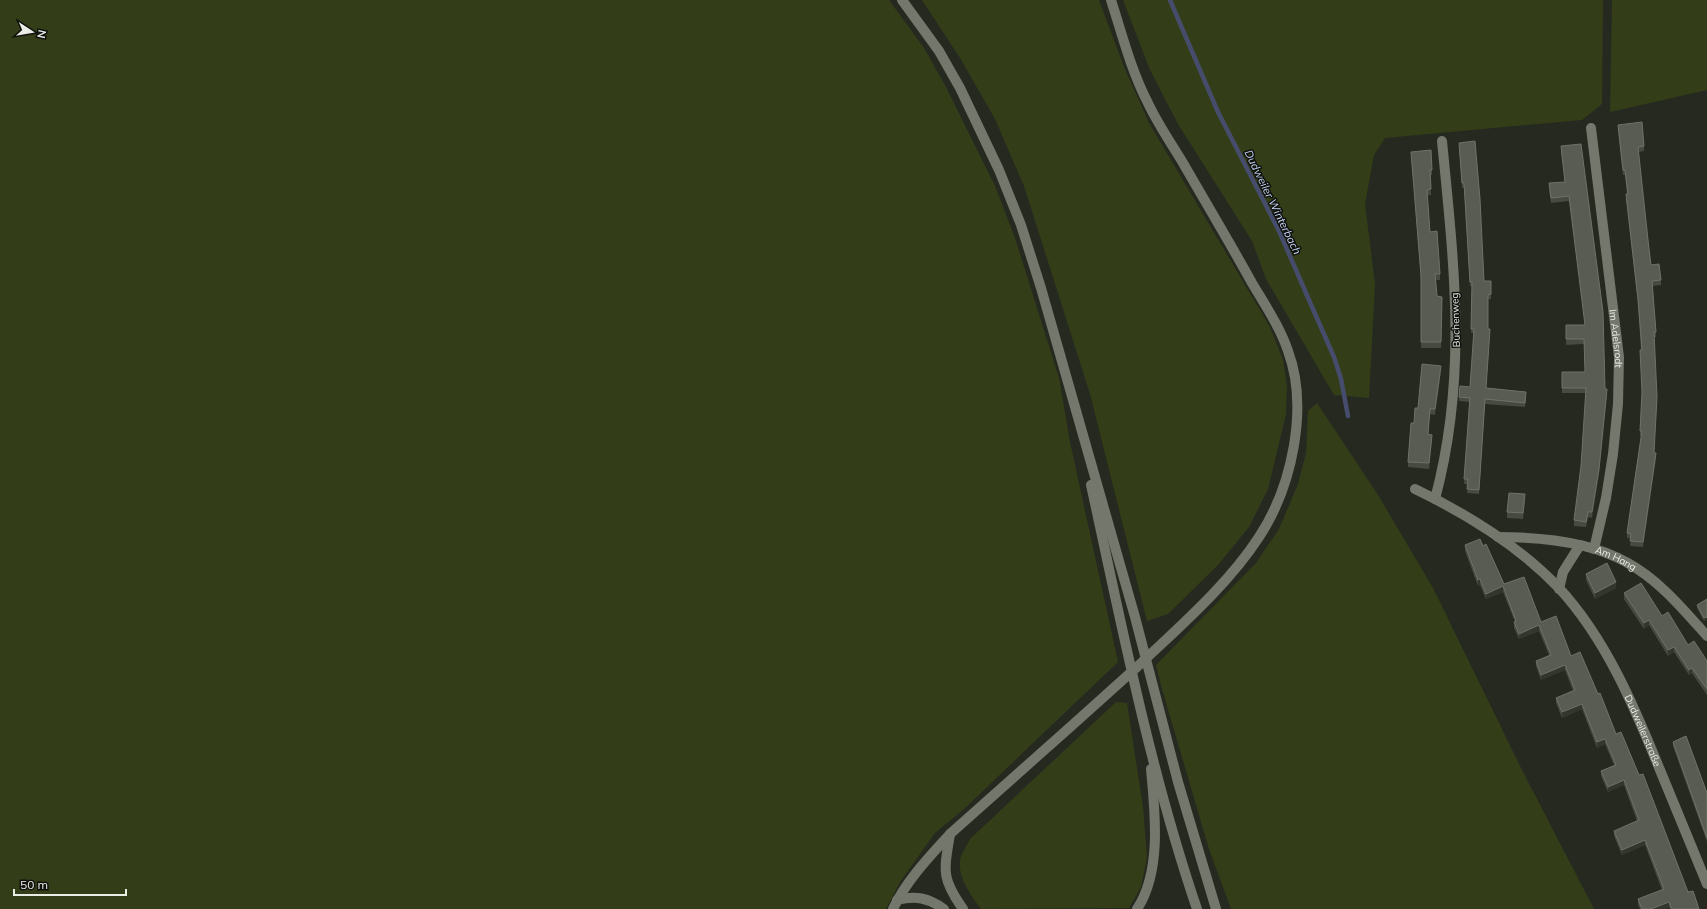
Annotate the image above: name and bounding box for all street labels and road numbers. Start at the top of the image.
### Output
street label: Buchenweg [1448,292,1463,348]
street label: Im Adelsrodt [1606,308,1625,368]
street label: Am Hang [1594,543,1639,574]
street label: Dudweilerstraße [1621,693,1664,769]

